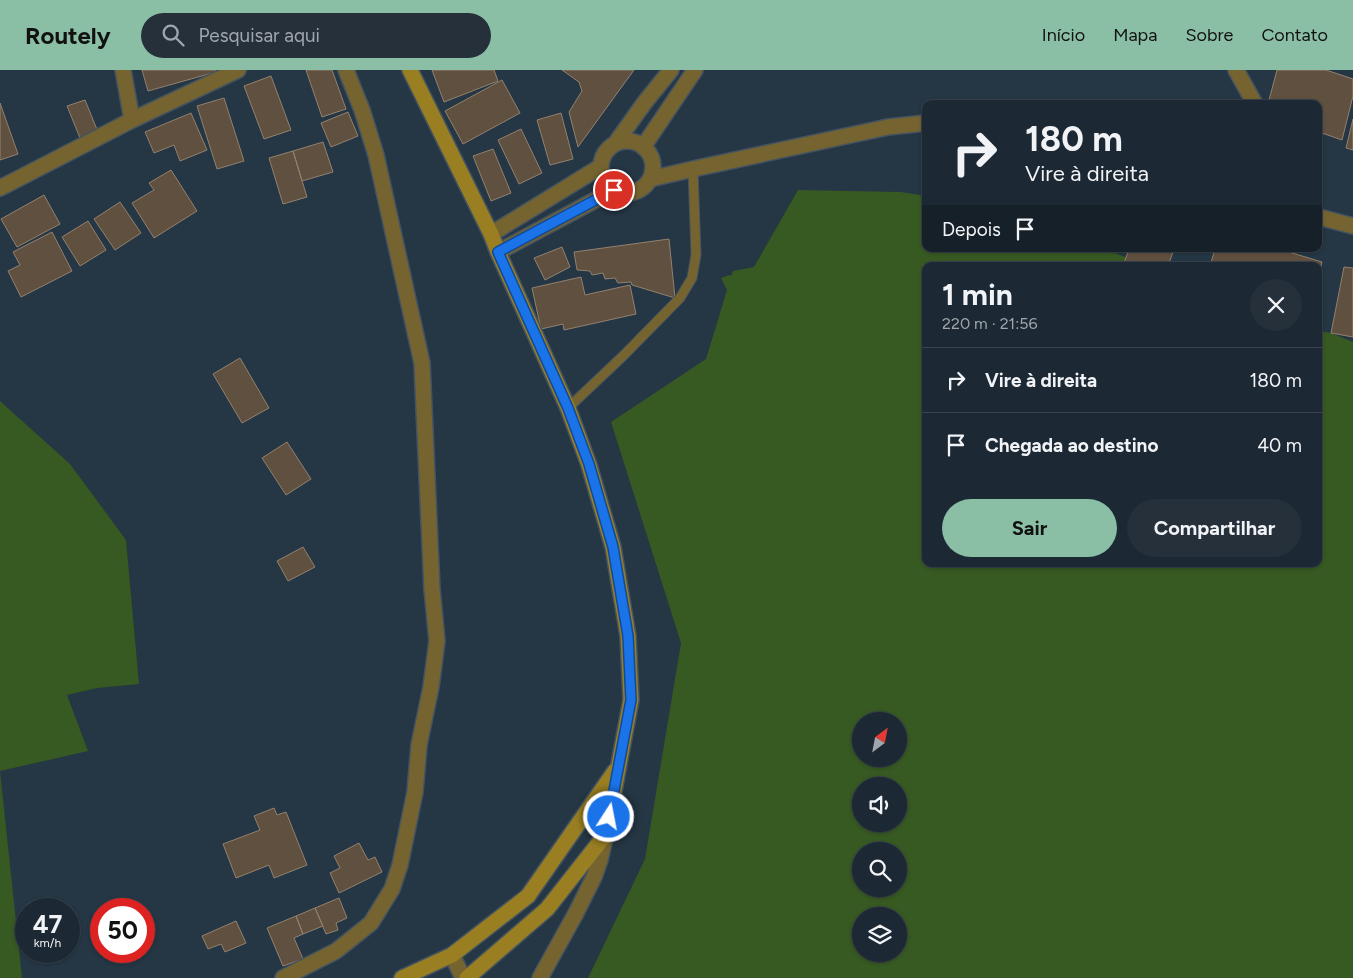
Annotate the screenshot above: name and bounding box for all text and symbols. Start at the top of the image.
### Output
search box [141,13,491,58]
text: Routely [25,21,111,50]
icon: search [159,21,187,49]
text: Pesquisar aqui [199,24,320,47]
text: Início [1042,24,1085,46]
text: Mapa [1113,24,1157,46]
text: Sobre [1185,24,1233,46]
text: Contato [1261,24,1328,46]
text: 180 m [1025,118,1123,160]
icon: right [942,120,1007,185]
text: Vire à direita [1025,160,1149,187]
pin [593,169,635,211]
icon: arrive [600,176,628,204]
icon: arrive [1011,215,1039,243]
text: Depois [942,218,1001,241]
text: 1 min [942,276,1013,313]
button: close [1250,279,1302,331]
text: 220 m · 21:56 [942,314,1038,333]
icon: right [942,366,970,394]
text: Vire à direita [985,369,1097,392]
text: 180 m [1249,369,1302,392]
icon: arrive [942,431,970,459]
text: Chegada ao destino [985,434,1158,457]
text: 40 m [1257,434,1302,457]
button: Sair [942,499,1117,557]
button: Compartilhar [1127,499,1302,557]
north arrow [852,712,908,768]
map controls [852,712,907,962]
button: sound [852,777,907,832]
position arrow [582,790,634,842]
button: search [852,842,907,897]
speed limit sign: 50 [90,898,155,963]
button: layers [852,907,907,962]
text: 47 [33,909,62,939]
text: km/h [34,936,61,950]

